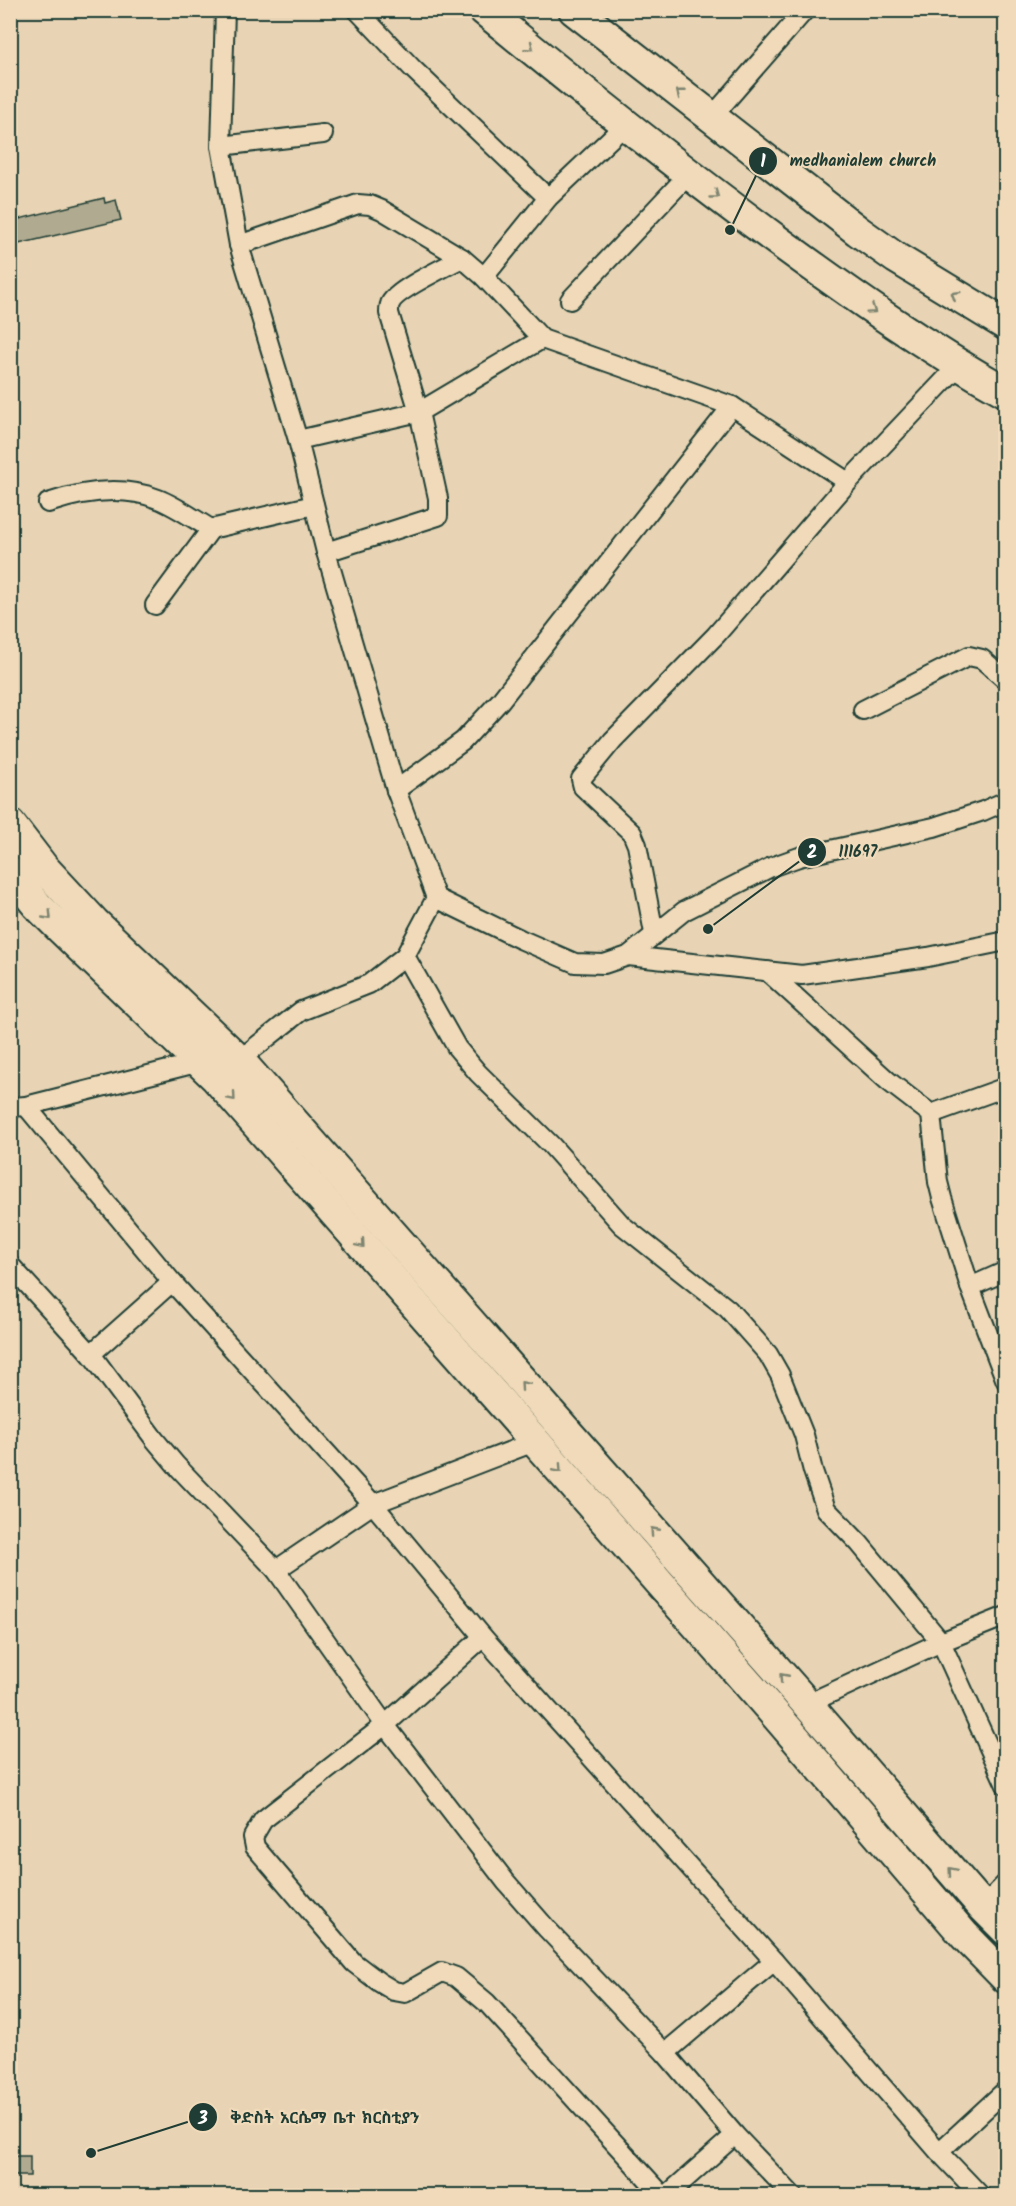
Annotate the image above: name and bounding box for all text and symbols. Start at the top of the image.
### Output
one-way arrow [523,40,534,51]
one-way arrow [676,89,687,100]
callout: medhanialem church [748,144,948,178]
text: 1 [760,148,766,177]
text: medhanialem church [790,149,936,174]
one-way arrow [708,188,719,199]
one-way arrow [951,292,962,303]
one-way arrow [866,303,877,314]
callout: 111697 [797,835,890,869]
text: 2 [807,839,817,868]
text: 111697 [839,840,878,865]
one-way arrow [41,910,52,920]
one-way arrow [225,1090,236,1101]
one-way arrow [353,1237,364,1248]
one-way arrow [520,1381,531,1392]
one-way arrow [551,1463,562,1473]
one-way arrow [650,1527,661,1538]
one-way arrow [779,1673,790,1683]
one-way arrow [948,1868,959,1878]
callout: ቅድስት አርሴማ ቤተ ክርስቲያን [188,2100,432,2134]
text: 3 [197,2105,208,2134]
text: ቅድስት አርሴማ ቤተ ክርስቲያን [230,2106,420,2131]

